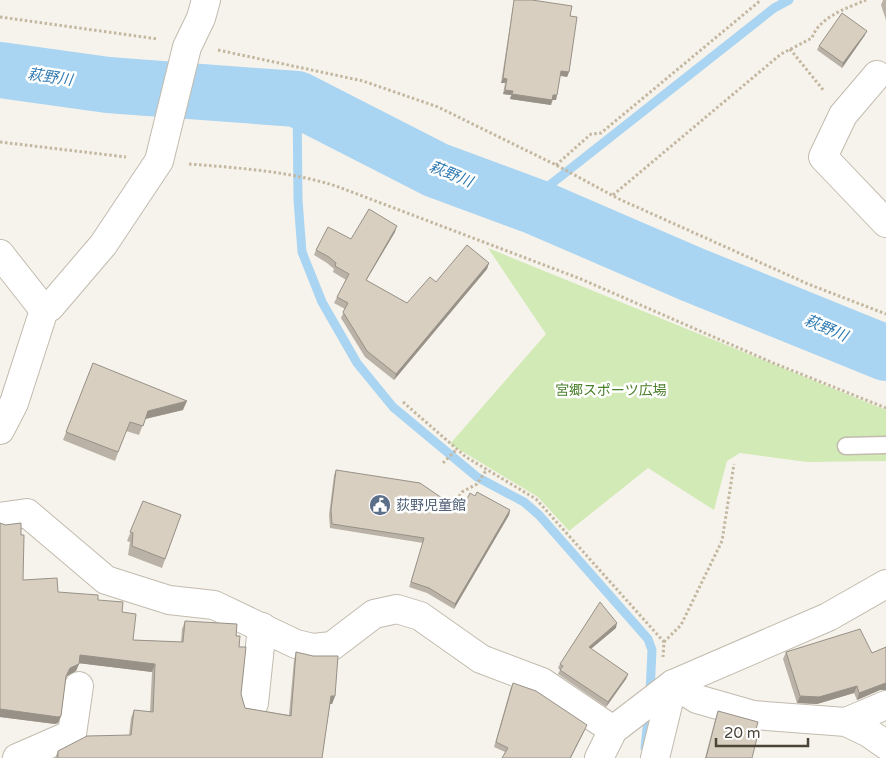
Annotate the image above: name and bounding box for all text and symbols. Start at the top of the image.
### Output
water label: 萩野川 [26,65,76,89]
water label: 萩野川 [427,157,477,192]
water label: 萩野川 [802,311,852,346]
park label: 宮郷スポーツ広場 [555,382,667,399]
public building icon: 荻野児童館 [368,493,392,517]
place label: 荻野児童館 [396,497,466,514]
scale bar [716,716,808,748]
text: 20 m [724,724,761,742]

